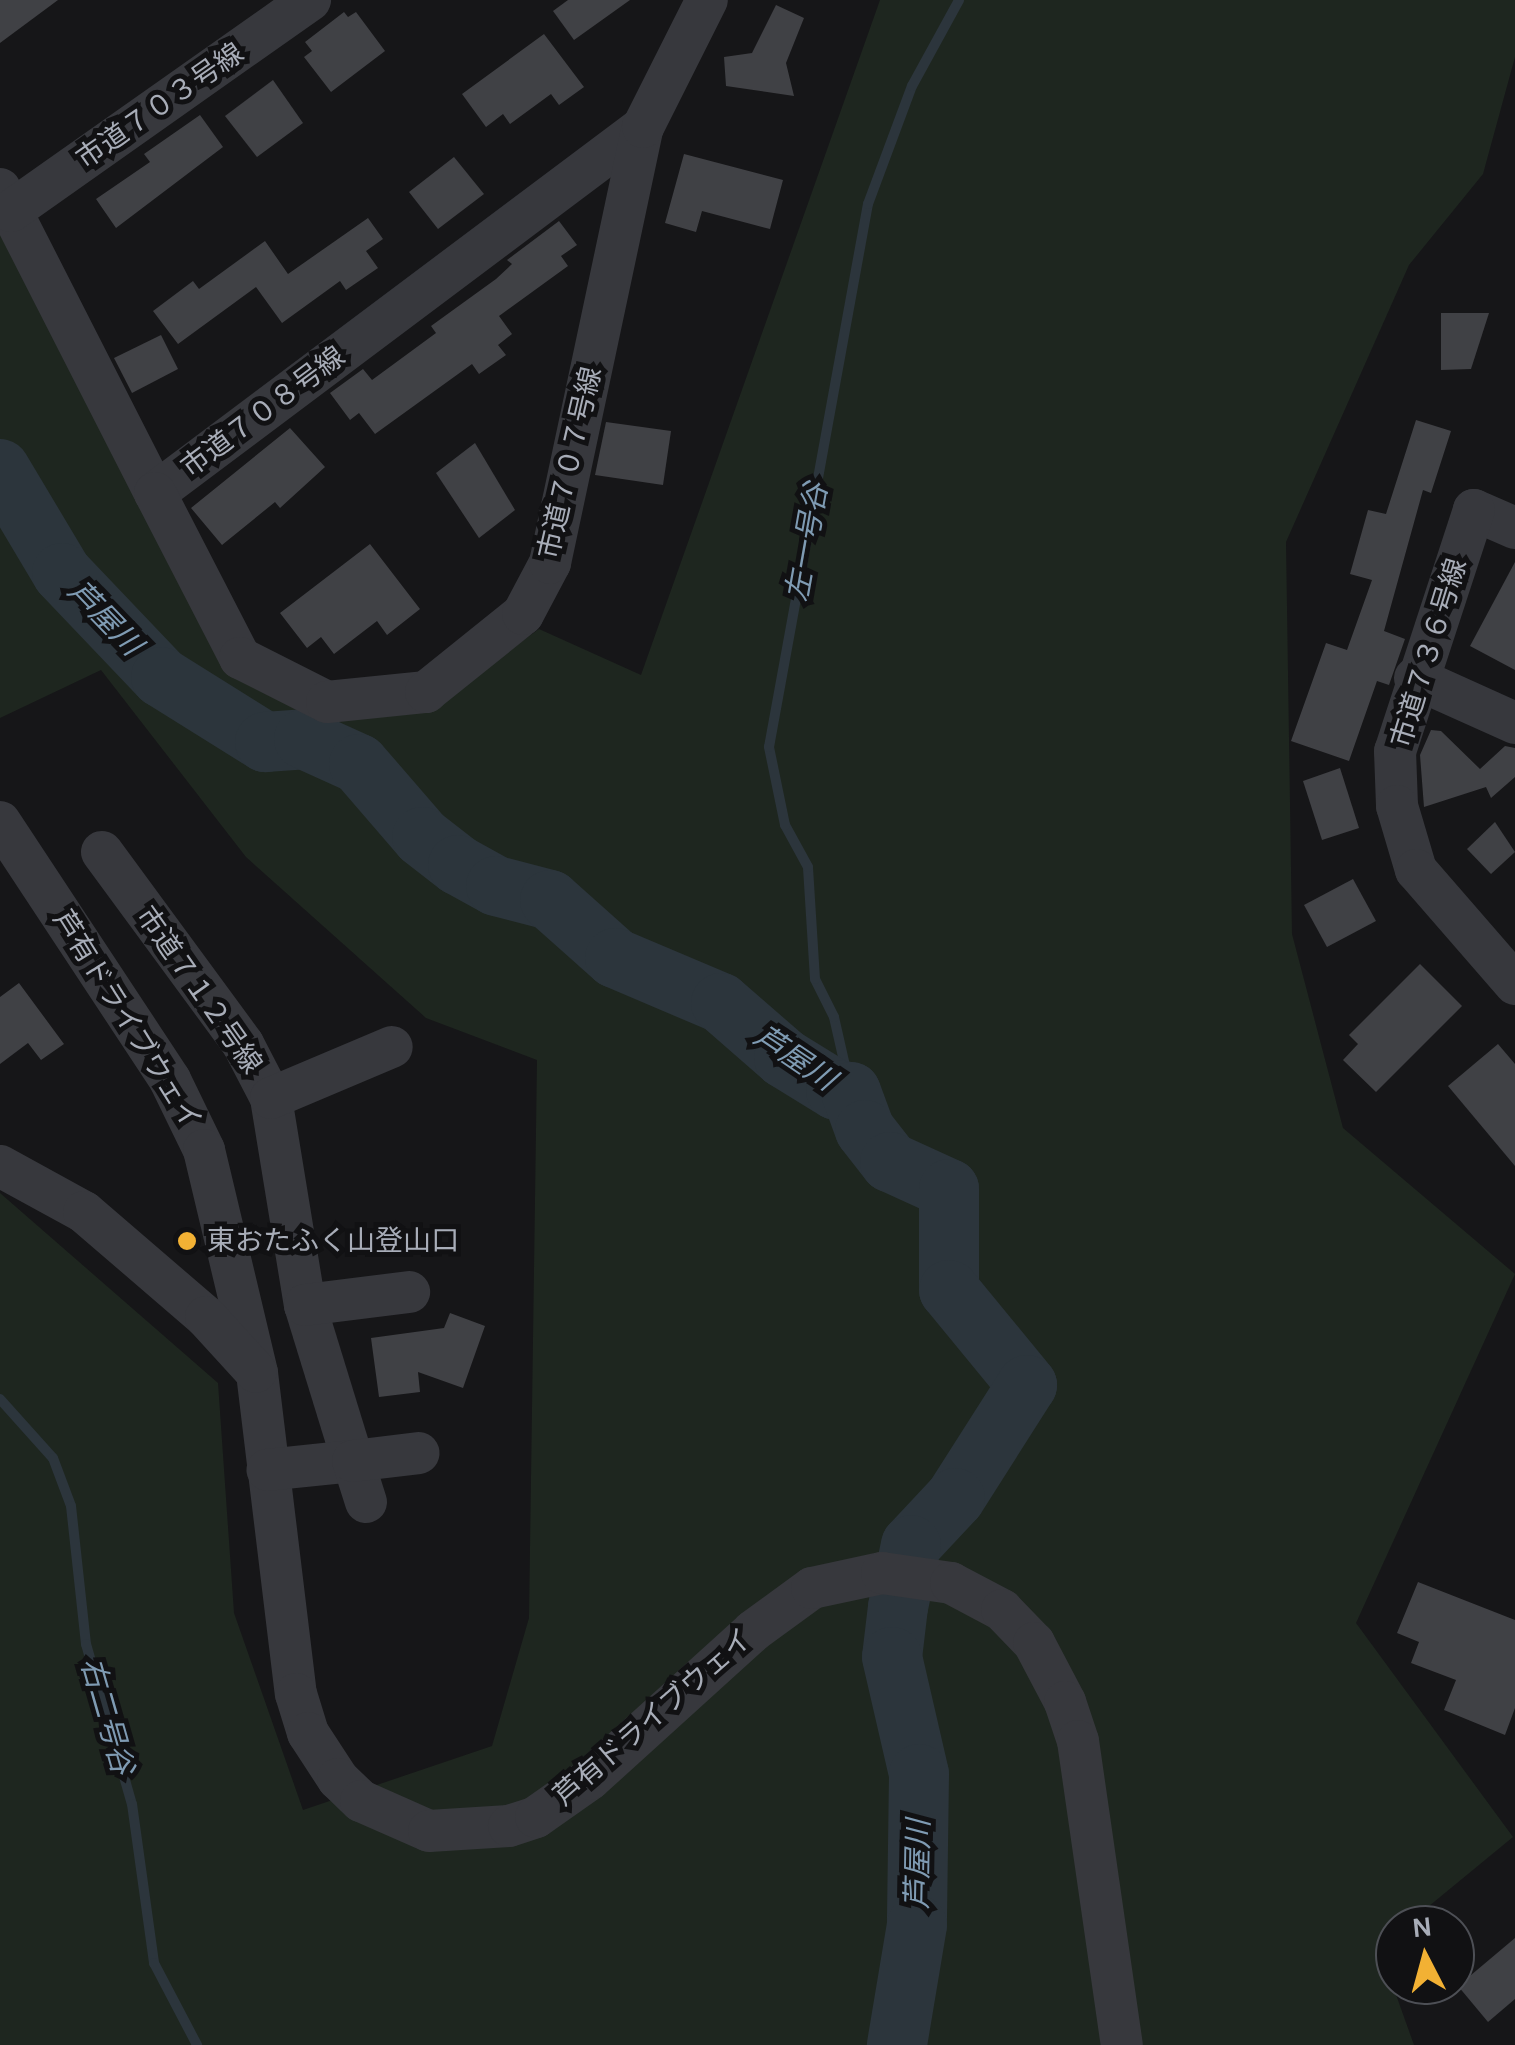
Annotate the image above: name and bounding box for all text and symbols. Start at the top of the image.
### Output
street label: 市道７０３号線 [70,36,250,176]
street label: 市道７０８号線 [175,340,351,484]
street label: 市道７０７号線 [532,364,608,562]
water label: 左一号谷 [779,480,835,604]
street label: 市道７３６号線 [1384,554,1474,752]
water label: 芦屋川 [61,573,149,663]
street label: 市道７１２号線 [129,900,269,1080]
street label: 芦有ドライブウェイ [46,904,208,1136]
water label: 芦屋川 [748,1018,842,1098]
place label: 東おたふく山登山口 [207,1224,459,1258]
marker: 東おたふく山登山口 [176,1230,198,1252]
street label: 芦有ドライブウェイ [547,1622,759,1812]
water label: 右二号谷 [73,1653,141,1779]
water label: 芦屋川 [899,1819,937,1909]
north arrow [1375,1905,1475,2005]
text: N [1410,1909,1434,1944]

